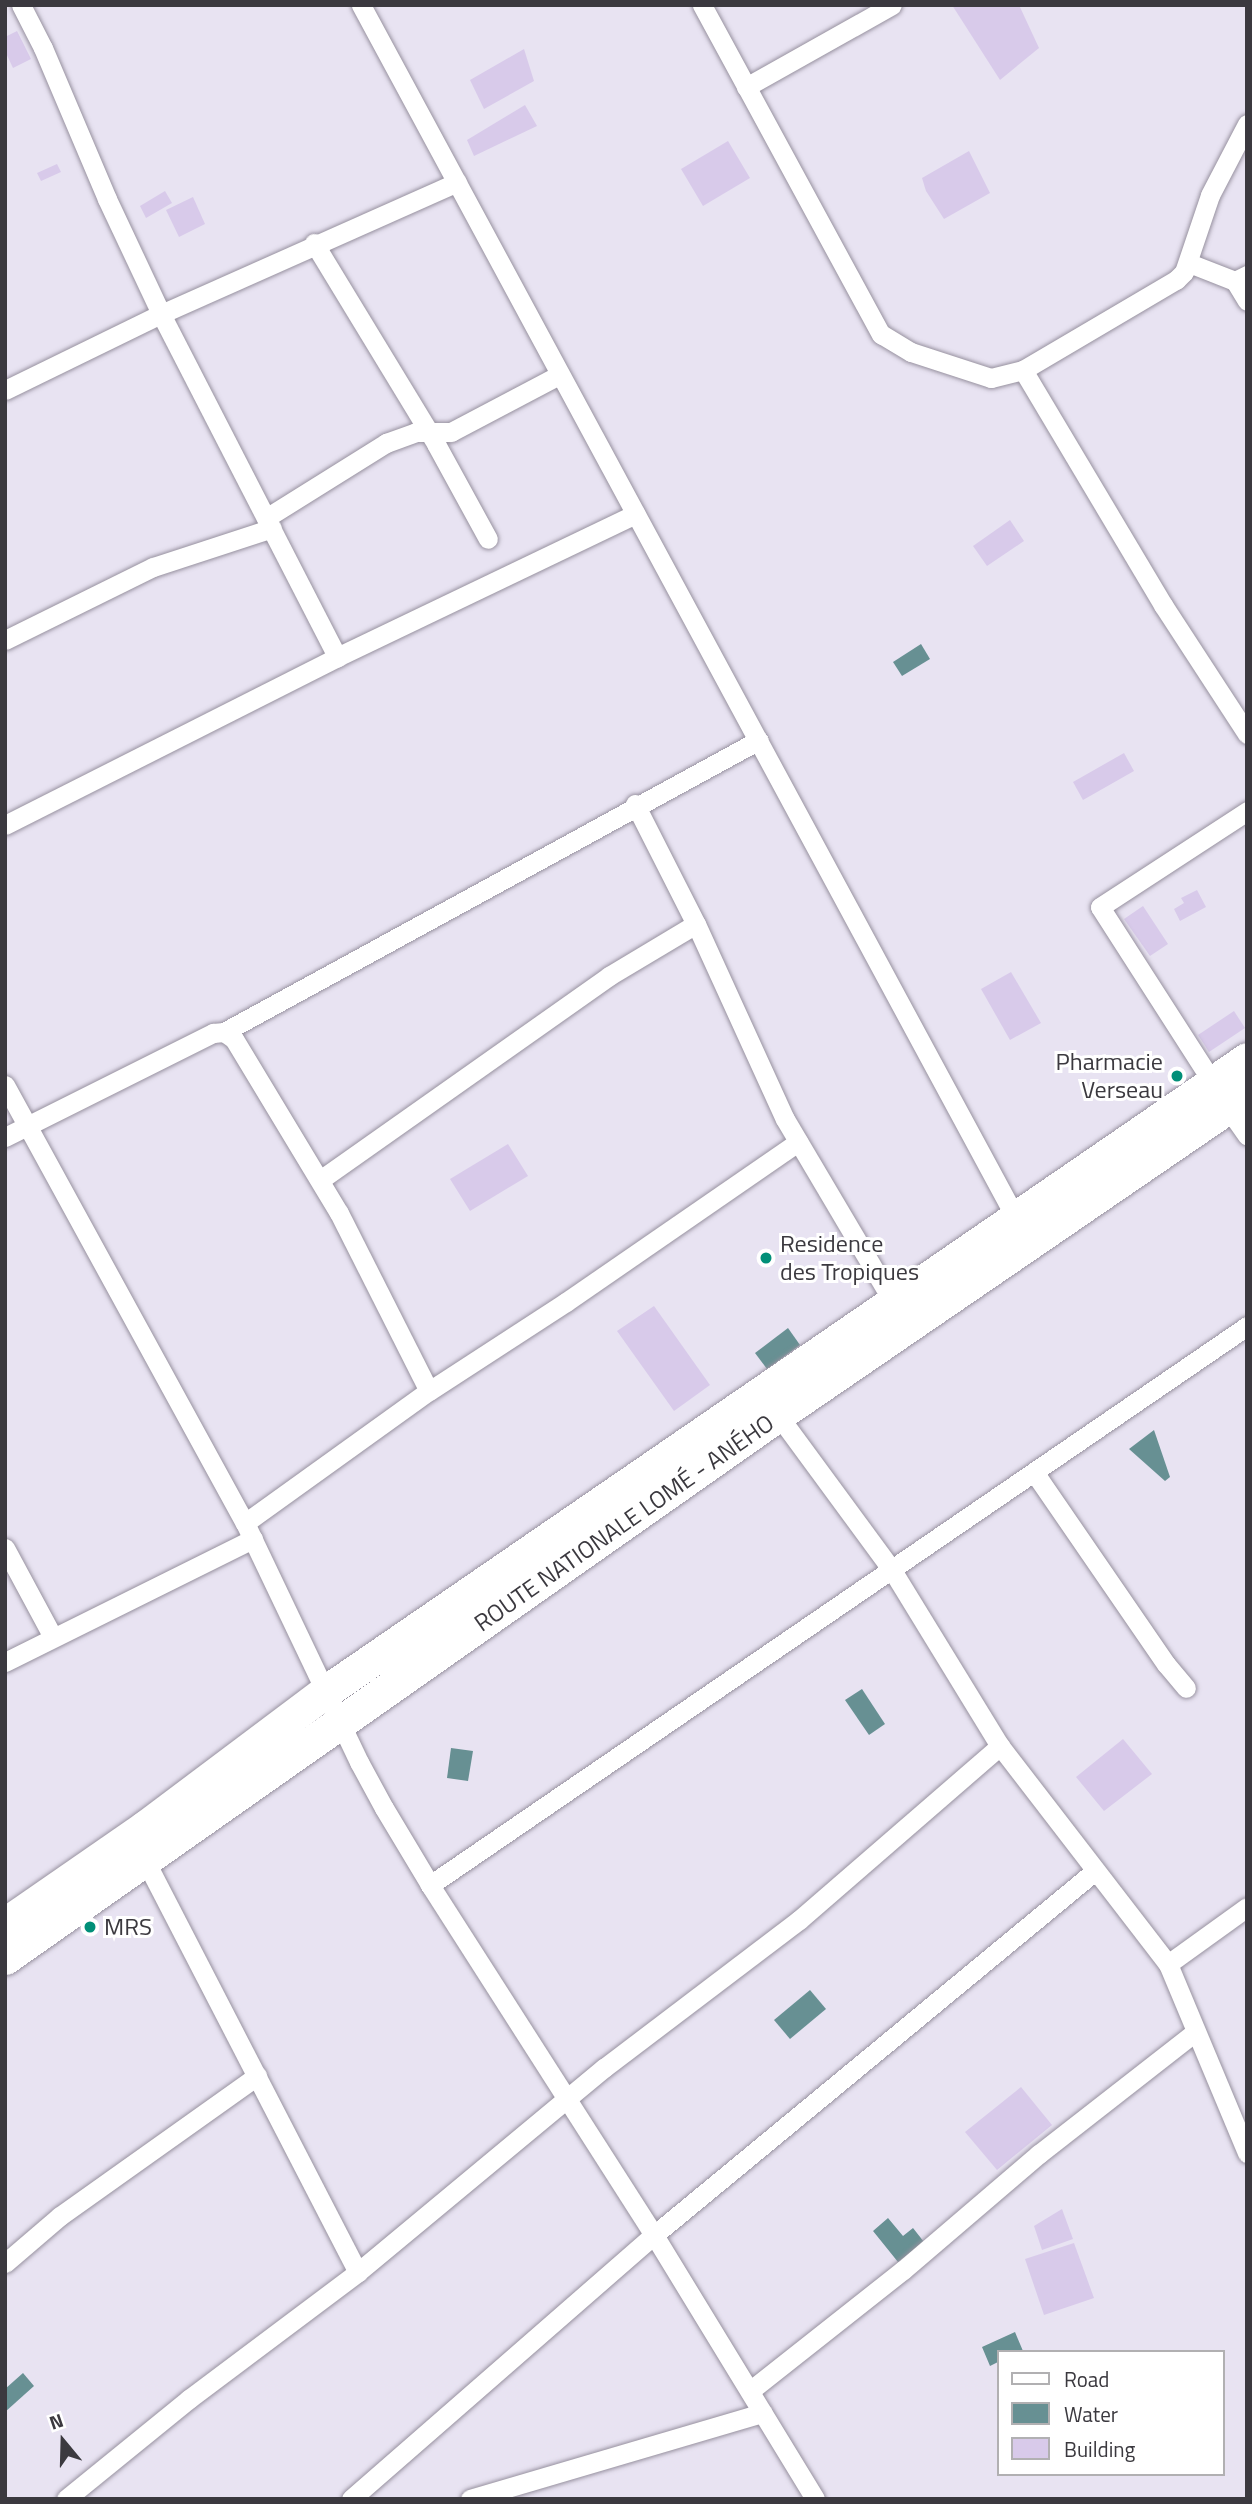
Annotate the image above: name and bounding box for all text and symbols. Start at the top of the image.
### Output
place label: Pharmacie Verseau [1056,1048,1163,1104]
marker: Pharmacie Verseau [1169,1068,1185,1084]
place label: Residence des Tropiques [780,1230,919,1286]
marker: Residence des Tropiques [758,1250,774,1266]
street label: ROUTE NATIONALE LOMÉ - ANÉHO [469,1408,779,1638]
place label: MRS [104,1913,152,1941]
marker: MRS [82,1919,98,1935]
legend [996,2350,1224,2476]
text: Road [1064,2363,1109,2395]
text: Water [1064,2398,1118,2430]
text: N [45,2405,67,2437]
north arrow [28,2406,98,2476]
text: Building [1064,2433,1135,2465]

